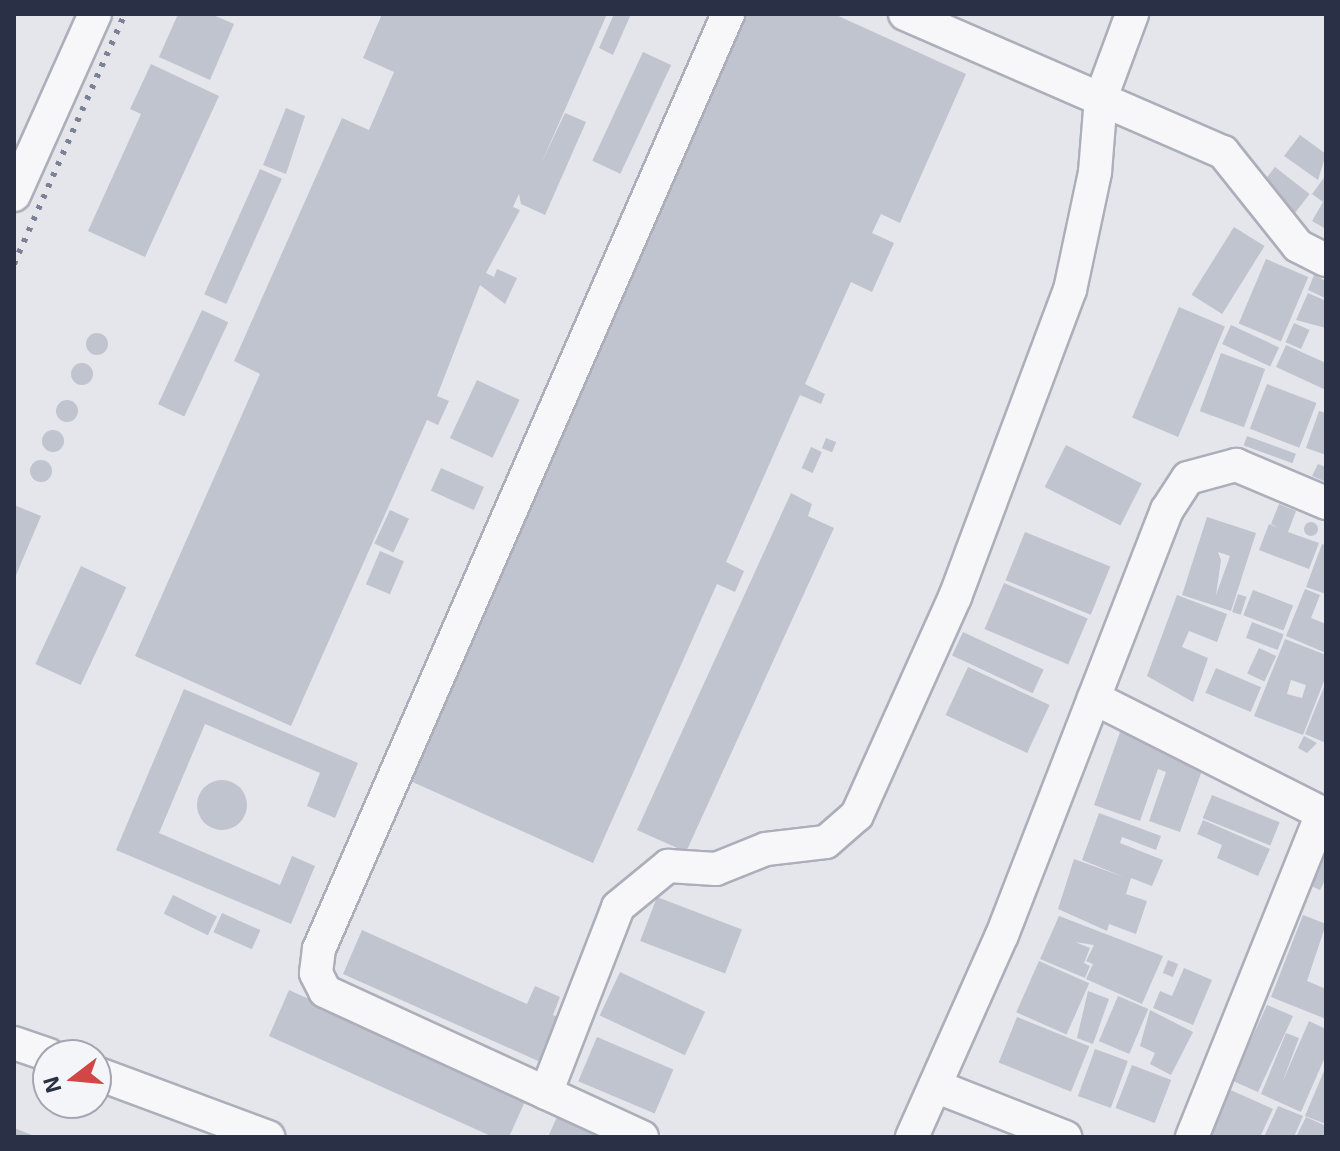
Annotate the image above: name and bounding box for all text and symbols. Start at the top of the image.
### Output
north arrow [32,1039,112,1119]
text: N [36,1074,66,1096]

